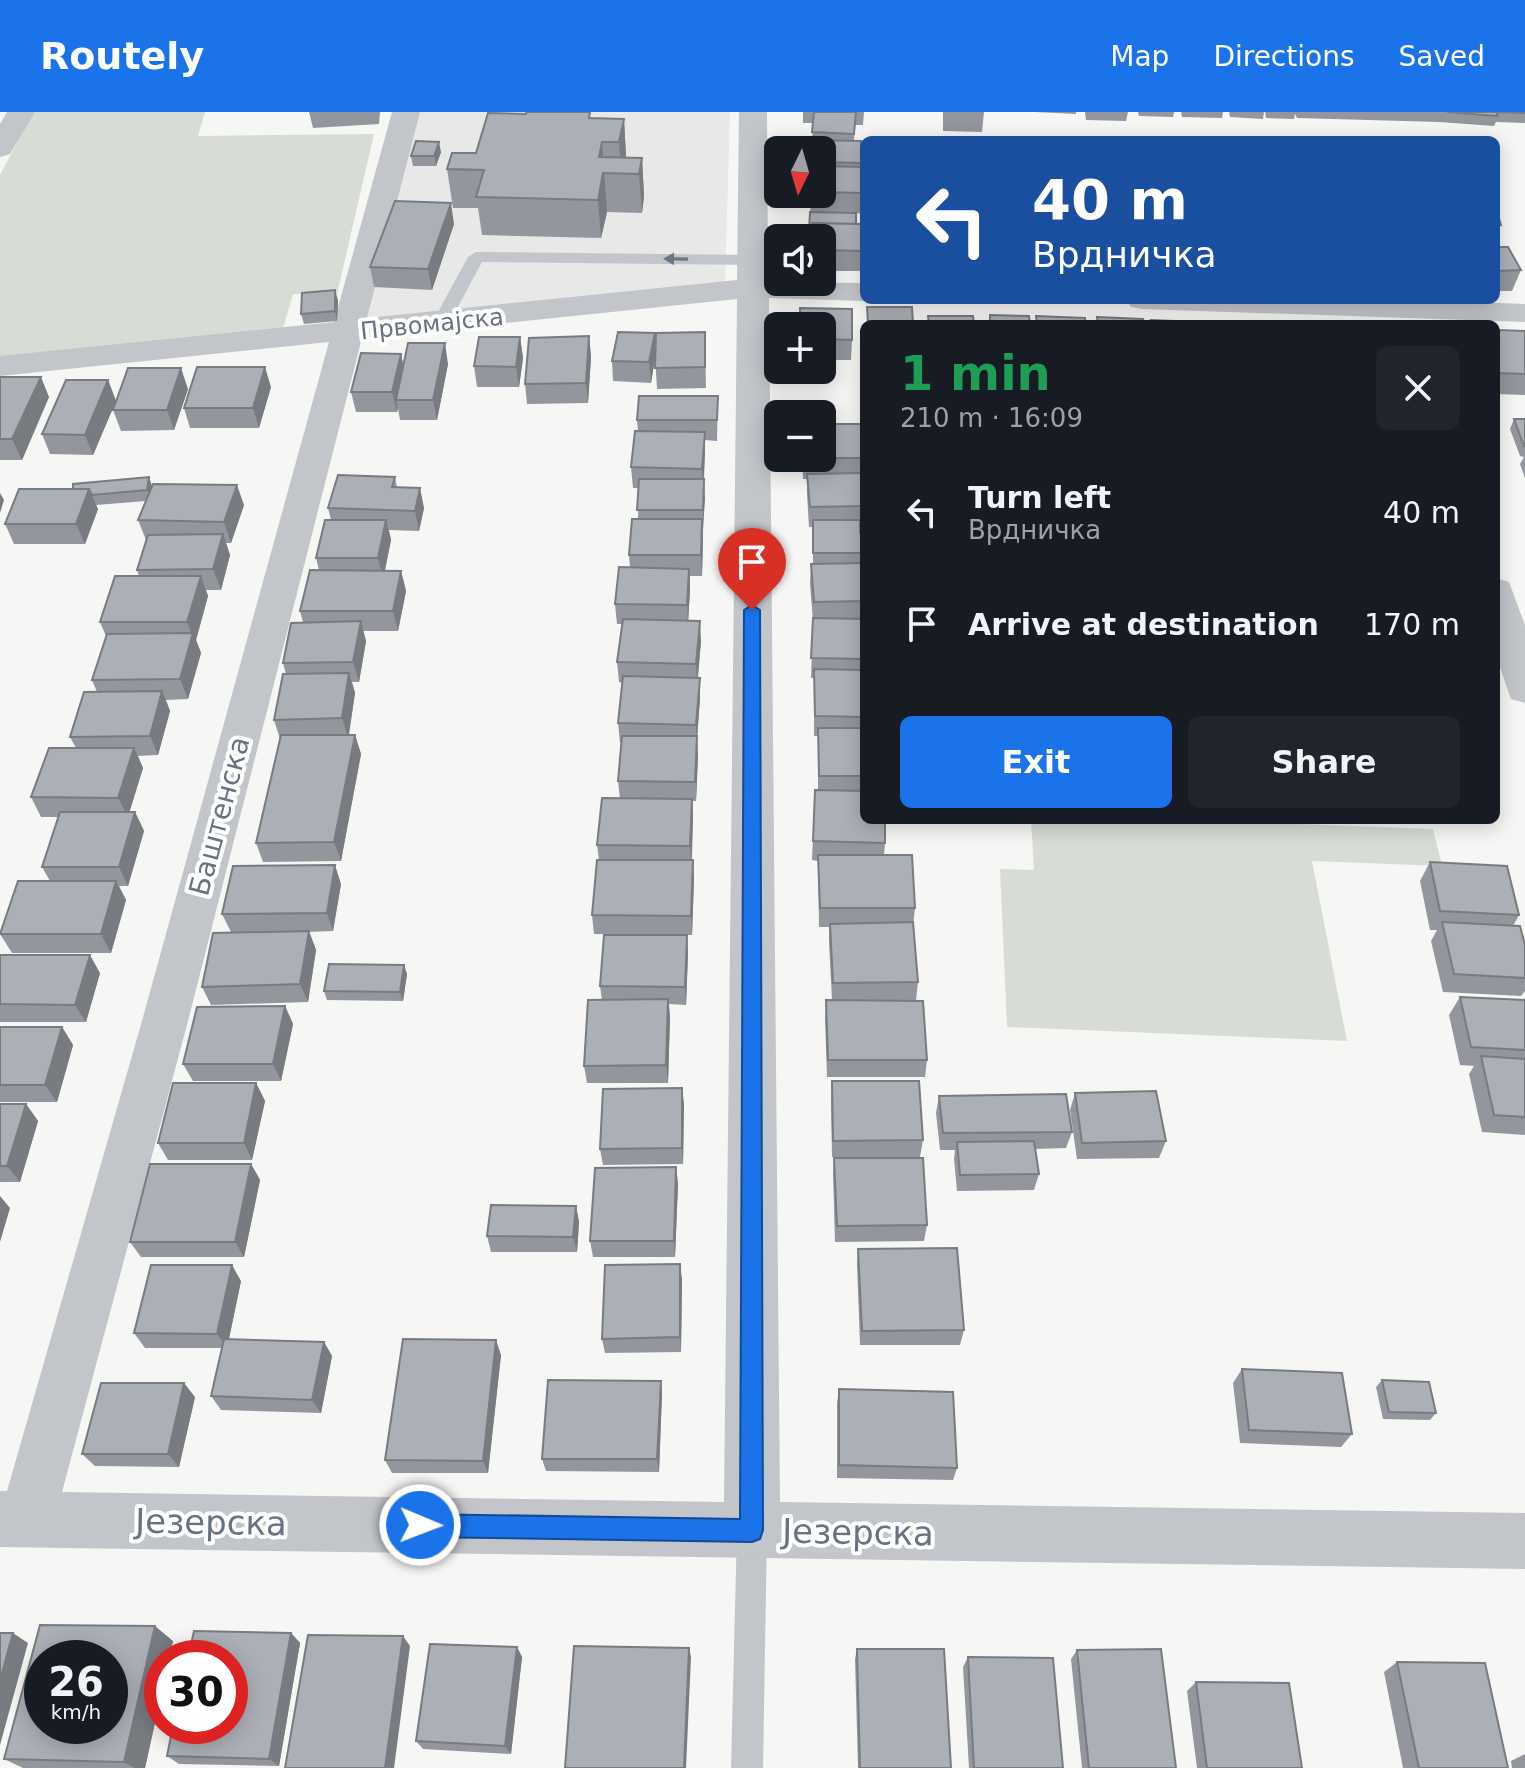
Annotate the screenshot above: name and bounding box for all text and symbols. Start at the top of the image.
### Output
text: Routely [40,34,204,78]
text: Map [1110,40,1169,73]
text: Directions [1213,40,1354,73]
text: Saved [1398,40,1485,73]
north arrow [764,136,836,208]
map controls [764,136,836,472]
text: 40 m [1032,167,1188,232]
icon: left [900,168,1004,272]
button: sound [764,224,836,296]
text: Врдничка [1032,234,1216,275]
one-way arrow [663,253,688,265]
street label: Првомајска [359,303,505,345]
button: + [764,312,836,384]
text: 1 min [900,345,1051,401]
button: close [1376,346,1460,430]
button: − [764,400,836,472]
text: 210 m · 16:09 [900,403,1083,433]
text: Turn left [968,480,1111,515]
icon: left [900,490,944,534]
text: 40 m [1383,495,1460,530]
text: Врдничка [968,515,1101,545]
pin [718,528,786,610]
icon: arrive [730,540,774,584]
icon: arrive [900,602,944,646]
text: Arrive at destination [968,607,1319,642]
text: 170 m [1364,607,1460,642]
button: Exit [900,716,1172,808]
button: Share [1188,716,1460,808]
street label: Баштенска [182,733,257,899]
position arrow [378,1483,462,1567]
street label: Језерска [133,1501,287,1543]
street label: Језерска [780,1511,934,1553]
speed limit sign: 30 [144,1640,248,1744]
text: 26 [48,1659,104,1705]
text: km/h [51,1700,101,1724]

